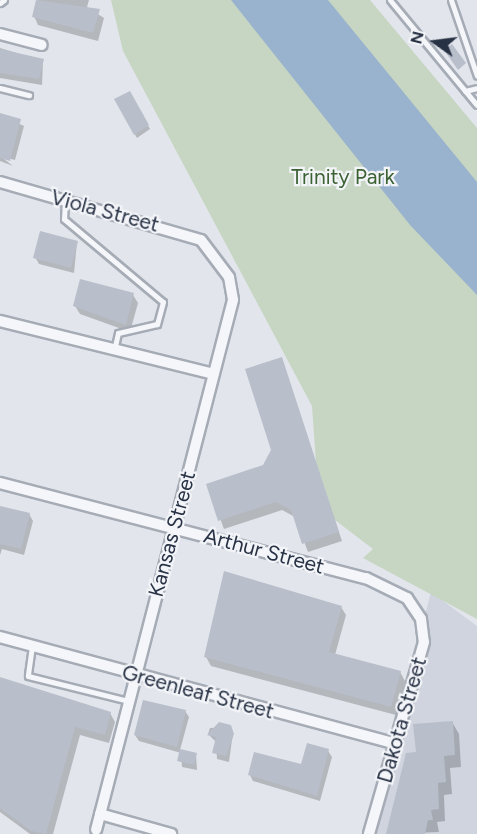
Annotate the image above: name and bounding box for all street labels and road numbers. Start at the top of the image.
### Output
street label: Viola Street [48,184,162,238]
street label: Kansas Street [143,468,201,600]
street label: Arthur Street [201,523,327,579]
street label: Dakota Street [372,654,432,786]
street label: Greenleaf Street [119,660,277,724]

